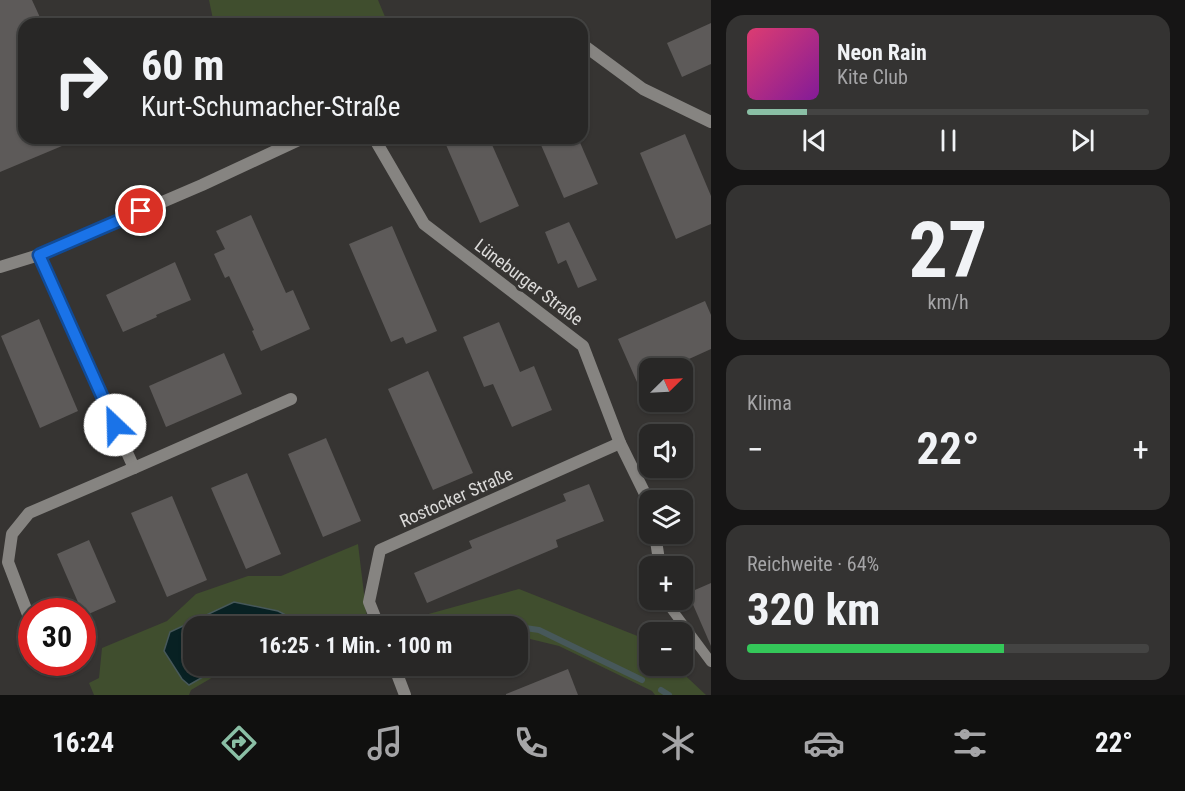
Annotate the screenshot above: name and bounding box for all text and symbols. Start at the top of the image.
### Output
text: Neon Rain [837,40,927,65]
text: 60 m [141,41,224,90]
icon: right [42,42,120,120]
text: Kite Club [837,65,908,89]
text: Kurt-Schumacher-Straße [141,91,400,123]
icon: previous [798,124,831,157]
icon: pause [932,124,965,157]
icon: next [1066,124,1099,157]
pin [115,185,166,236]
icon: arrive [124,194,157,227]
text: 27 [909,205,987,296]
street label: Lüneburger Straße [471,234,587,330]
text: km/h [927,290,969,314]
north arrow [639,358,693,412]
map controls [639,358,693,676]
text: Klima [747,391,792,415]
position arrow [83,393,147,457]
text: 22° [917,422,980,475]
button: sound [639,424,693,478]
text: − [747,430,764,469]
text: + [1133,430,1149,469]
street label: Rostocker Straße [396,463,516,531]
button: layers [639,490,693,544]
text: Reichweite · 64% [747,552,879,576]
button: + [639,556,693,610]
text: 320 km [747,583,880,636]
speed limit sign: 30 [18,598,96,676]
button: − [639,622,693,676]
text: 16:25 · 1 Min. · 100 m [259,633,452,658]
icon: directions [218,722,260,764]
icon: music [364,722,406,764]
icon: phone [510,722,552,764]
icon: climate [657,722,699,764]
icon: car [803,722,845,764]
icon: filters [949,722,991,764]
text: 16:24 [52,727,114,759]
text: 22° [1095,727,1133,759]

